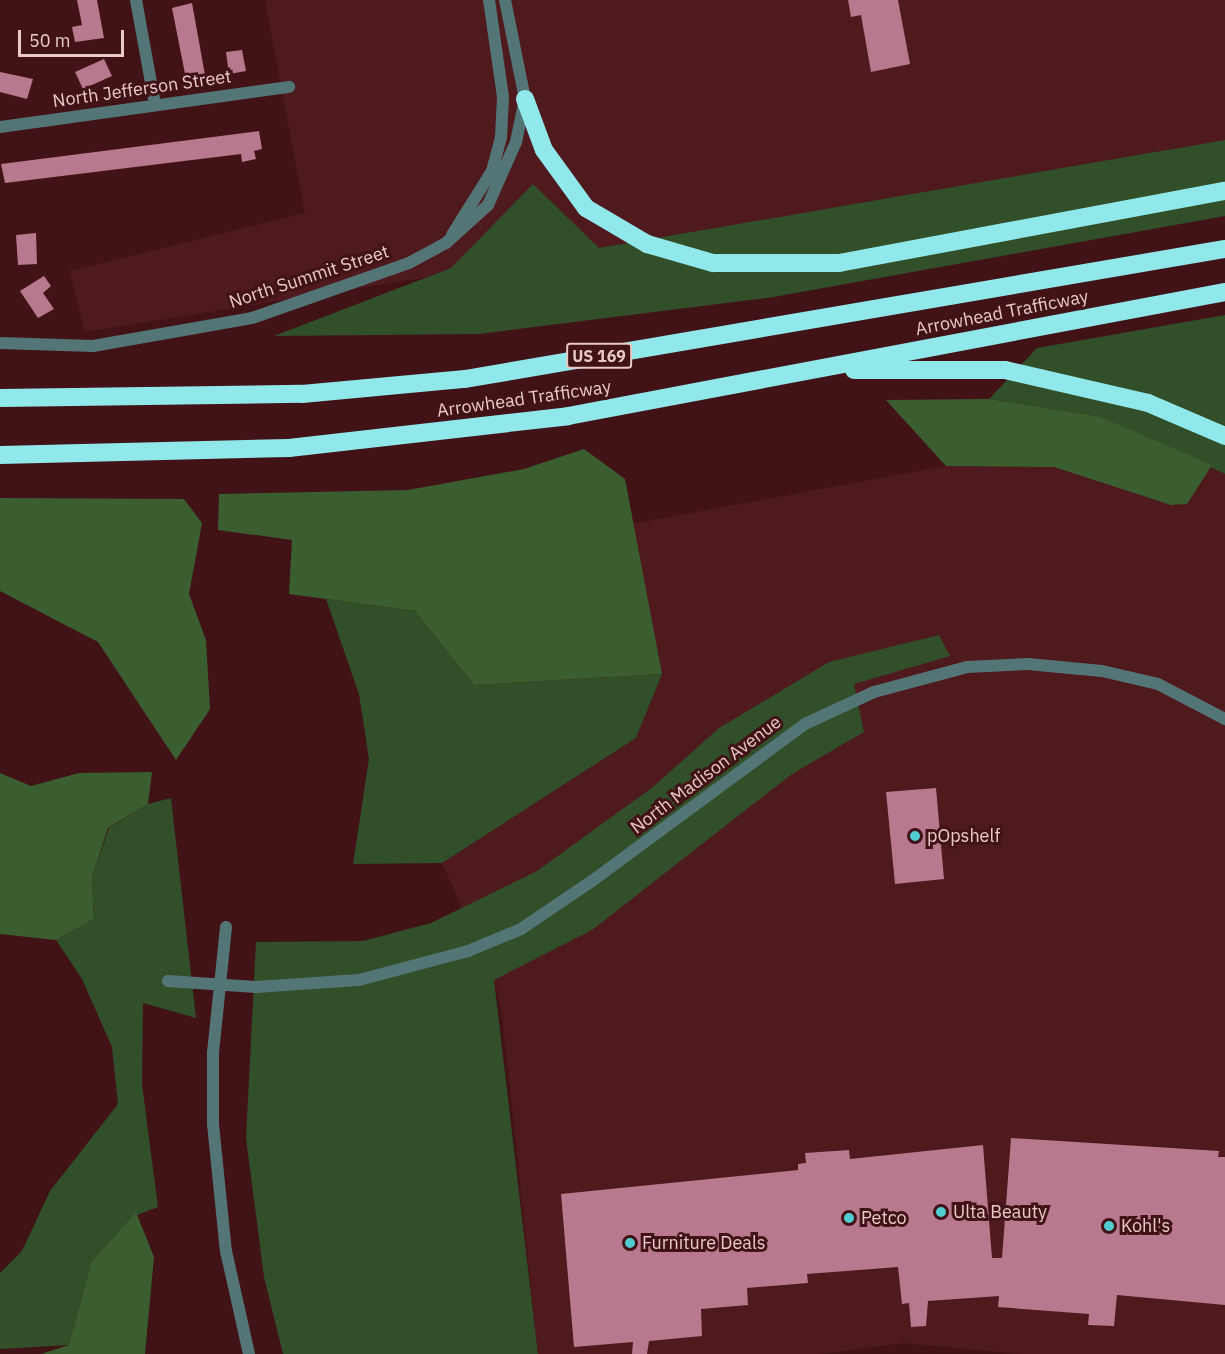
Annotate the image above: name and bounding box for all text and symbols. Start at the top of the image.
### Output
scale bar [21,18,128,56]
text: 50 m [29,29,71,52]
street label: North Jefferson Street [51,66,233,112]
street label: North Summit Street [226,241,392,313]
street label: Arrowhead Trafficway [914,286,1090,340]
road number: US 169 [566,343,632,369]
street label: Arrowhead Trafficway [435,376,613,422]
street label: North Madison Avenue [626,711,786,839]
place label: pOpshelf [927,825,1000,847]
marker: pOpshelf [908,829,922,843]
place label: Ulta Beauty [953,1201,1047,1223]
marker: Ulta Beauty [934,1205,948,1219]
place label: Petco [861,1207,907,1229]
marker: Petco [842,1211,856,1225]
place label: Kohl's [1121,1215,1170,1237]
marker: Kohl's [1102,1219,1116,1233]
place label: Furniture Deals [642,1232,766,1254]
marker: Furniture Deals [623,1236,637,1250]

